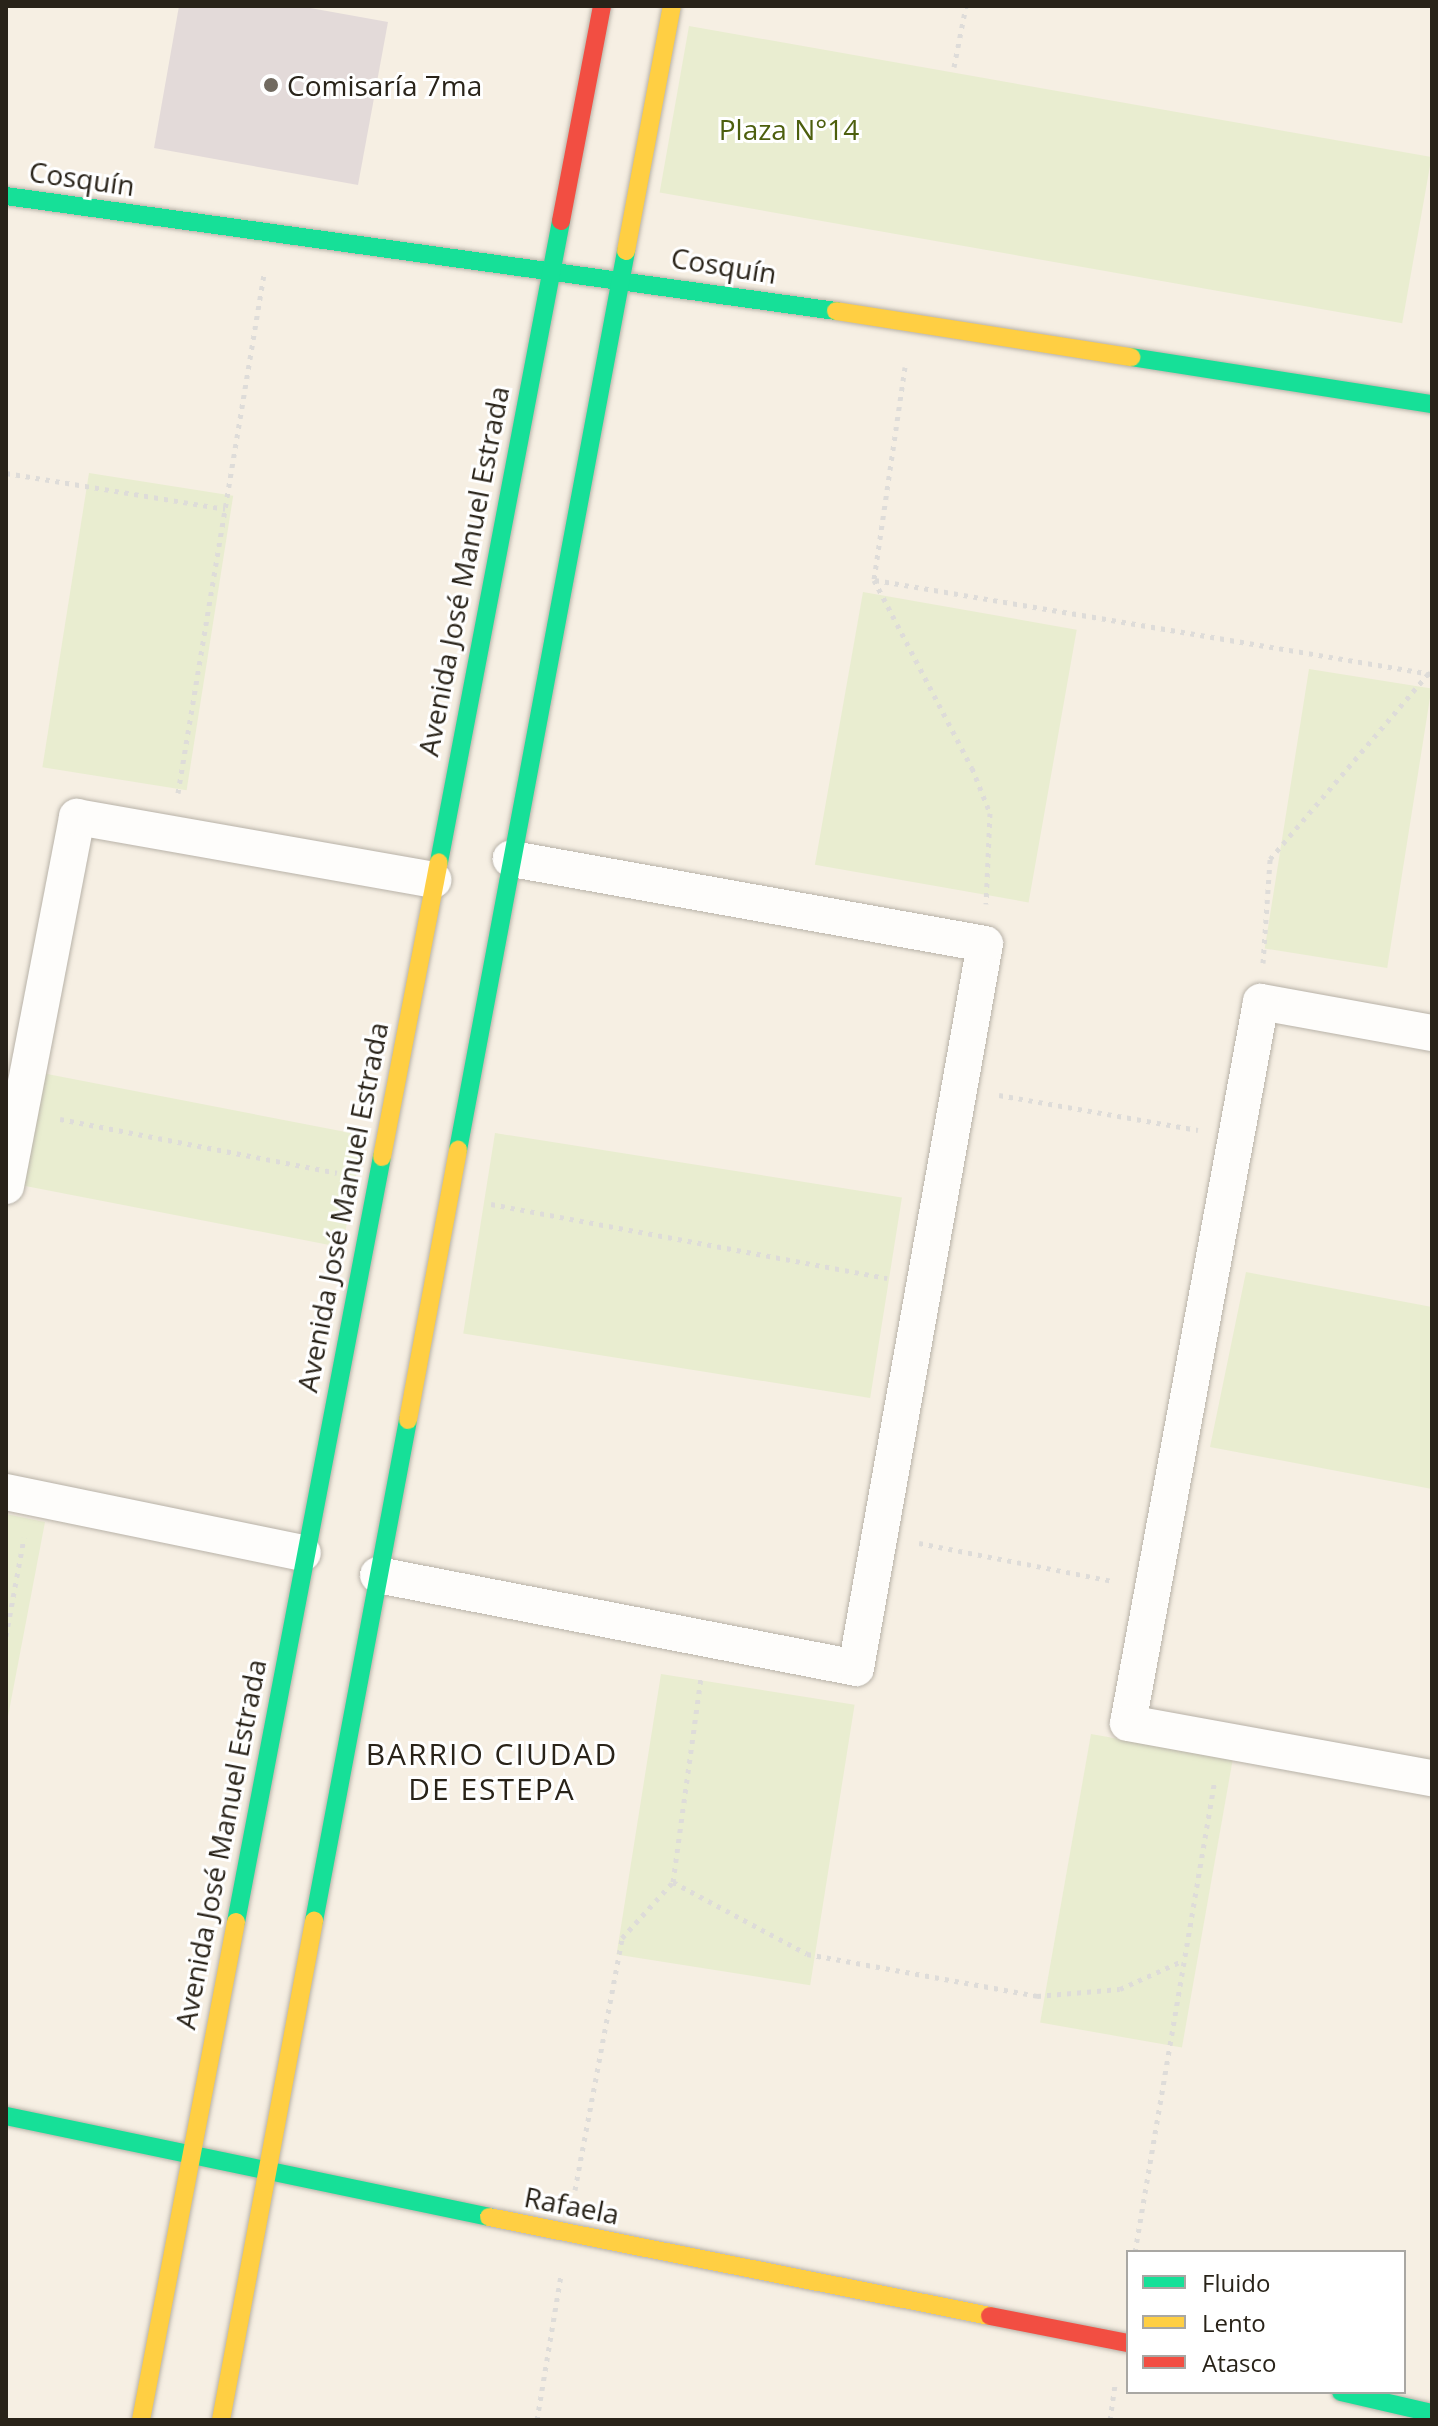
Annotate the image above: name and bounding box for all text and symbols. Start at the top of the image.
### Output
place label: Comisaría 7ma [287,68,482,102]
marker: Comisaría 7ma [262,76,280,94]
park label: Plaza N°14 [719,112,859,146]
street label: Cosquín [27,154,137,202]
street label: Cosquín [669,240,779,290]
street label: Avenida José Manuel Estrada [411,383,515,759]
street label: Avenida José Manuel Estrada [290,1019,394,1395]
street label: Avenida José Manuel Estrada [168,1656,272,2032]
district label: BARRIO CIUDAD DE ESTEPA [366,1736,618,1806]
street label: Rafaela [522,2179,622,2231]
legend [1126,2250,1406,2394]
text: Fluido [1202,2266,1270,2299]
text: Lento [1202,2306,1266,2339]
text: Atasco [1202,2346,1276,2379]

